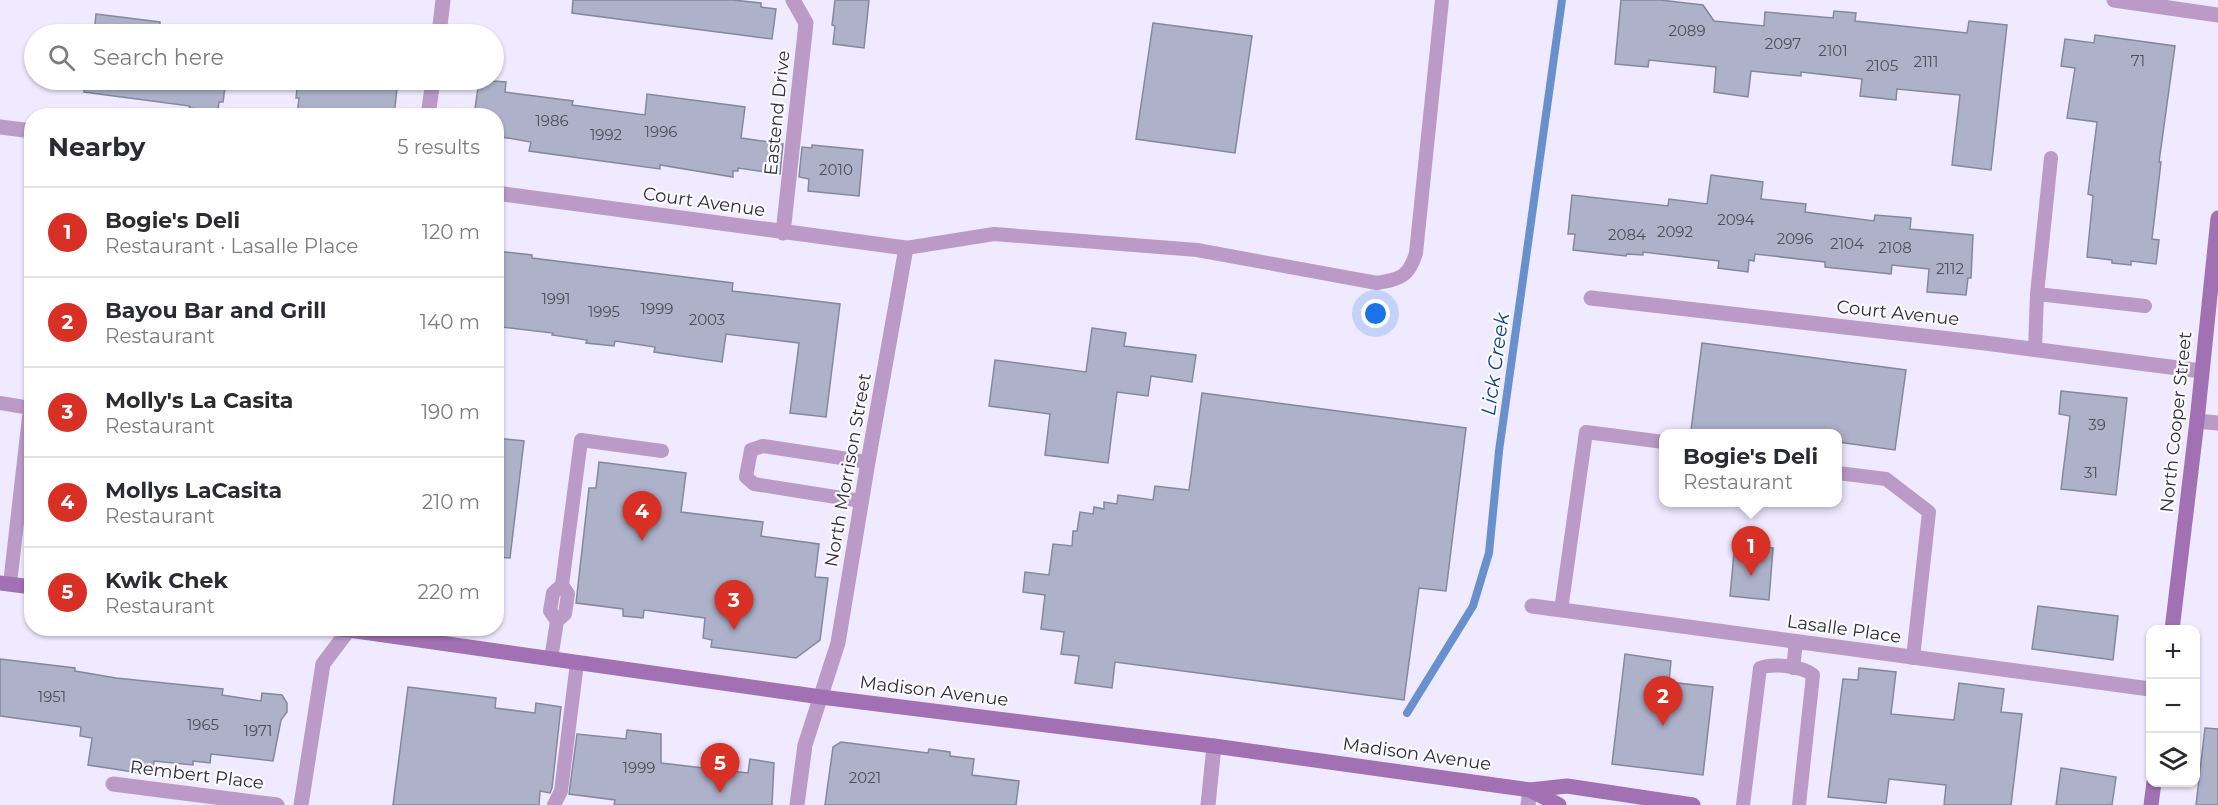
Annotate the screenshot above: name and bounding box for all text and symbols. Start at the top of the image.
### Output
house number: 2089 [1668,21,1706,40]
search box [24,24,504,90]
house number: 2097 [1765,34,1801,53]
icon: search [45,41,78,74]
house number: 2101 [1818,41,1848,60]
text: Search here [93,44,224,71]
street label: Eastend Drive [760,49,795,177]
house number: 71 [2131,51,2145,70]
house number: 2111 [1914,52,1938,71]
house number: 2105 [1866,56,1898,75]
house number: 1986 [535,111,569,130]
house number: 1996 [645,122,677,141]
house number: 1992 [590,125,622,144]
text: Nearby [48,131,145,163]
text: 5 results [397,135,480,159]
house number: 2010 [819,160,853,179]
street label: Court Avenue [641,183,767,221]
text: Bogie's Deli [105,207,240,234]
house number: 2094 [1717,210,1755,229]
text: 1 [64,220,71,244]
text: 120 m [422,220,480,244]
house number: 2092 [1657,222,1693,241]
house number: 2084 [1608,225,1646,244]
house number: 2096 [1777,229,1813,248]
text: Restaurant · Lasalle Place [105,234,358,258]
house number: 2104 [1830,234,1864,253]
house number: 2108 [1878,238,1912,257]
house number: 2112 [1936,259,1964,278]
house number: 1991 [541,289,571,308]
street label: Court Avenue [1836,296,1961,330]
text: Bayou Bar and Grill [105,297,326,324]
house number: 1999 [641,299,673,318]
your location [1361,299,1390,328]
house number: 1995 [588,302,620,321]
text: 2 [62,310,73,334]
text: 140 m [420,310,480,334]
house number: 2003 [689,310,725,329]
water label: Lick Creek [1476,310,1514,417]
text: Restaurant [105,324,215,348]
street label: North Cooper Street [2156,330,2196,514]
street label: North Morrison Street [820,371,876,569]
text: Molly's La Casita [105,387,293,414]
text: 3 [62,400,73,424]
text: 190 m [421,400,480,424]
text: Restaurant [105,414,215,438]
house number: 39 [2088,415,2106,434]
popup [1659,429,1842,507]
text: Bogie's Deli [1683,443,1818,470]
house number: 31 [2084,463,2098,482]
text: Restaurant [1683,470,1793,494]
text: Mollys LaCasita [105,477,282,504]
text: 4 [61,490,74,514]
text: 210 m [422,490,480,514]
pin: 4 [622,492,662,541]
text: Restaurant [105,504,215,528]
pin: 1 [1732,526,1770,576]
text: Kwik Chek [105,567,228,594]
text: 5 [62,580,73,604]
text: 220 m [418,580,480,604]
pin: 3 [714,580,754,630]
text: Restaurant [105,594,215,618]
street label: Lasalle Place [1785,610,1903,648]
map controls [2146,625,2200,787]
button: + [2146,625,2200,679]
street label: Madison Avenue [858,671,1010,711]
pin: 2 [1644,676,1682,726]
button: − [2146,679,2200,733]
house number: 1951 [38,687,66,706]
house number: 1965 [187,715,219,734]
house number: 1971 [244,721,272,740]
street label: Madison Avenue [1341,733,1493,775]
button: layers [2146,733,2200,787]
pin: 5 [700,744,740,793]
street label: Rembert Place [129,756,265,794]
house number: 1999 [623,758,655,777]
house number: 2021 [849,768,881,787]

